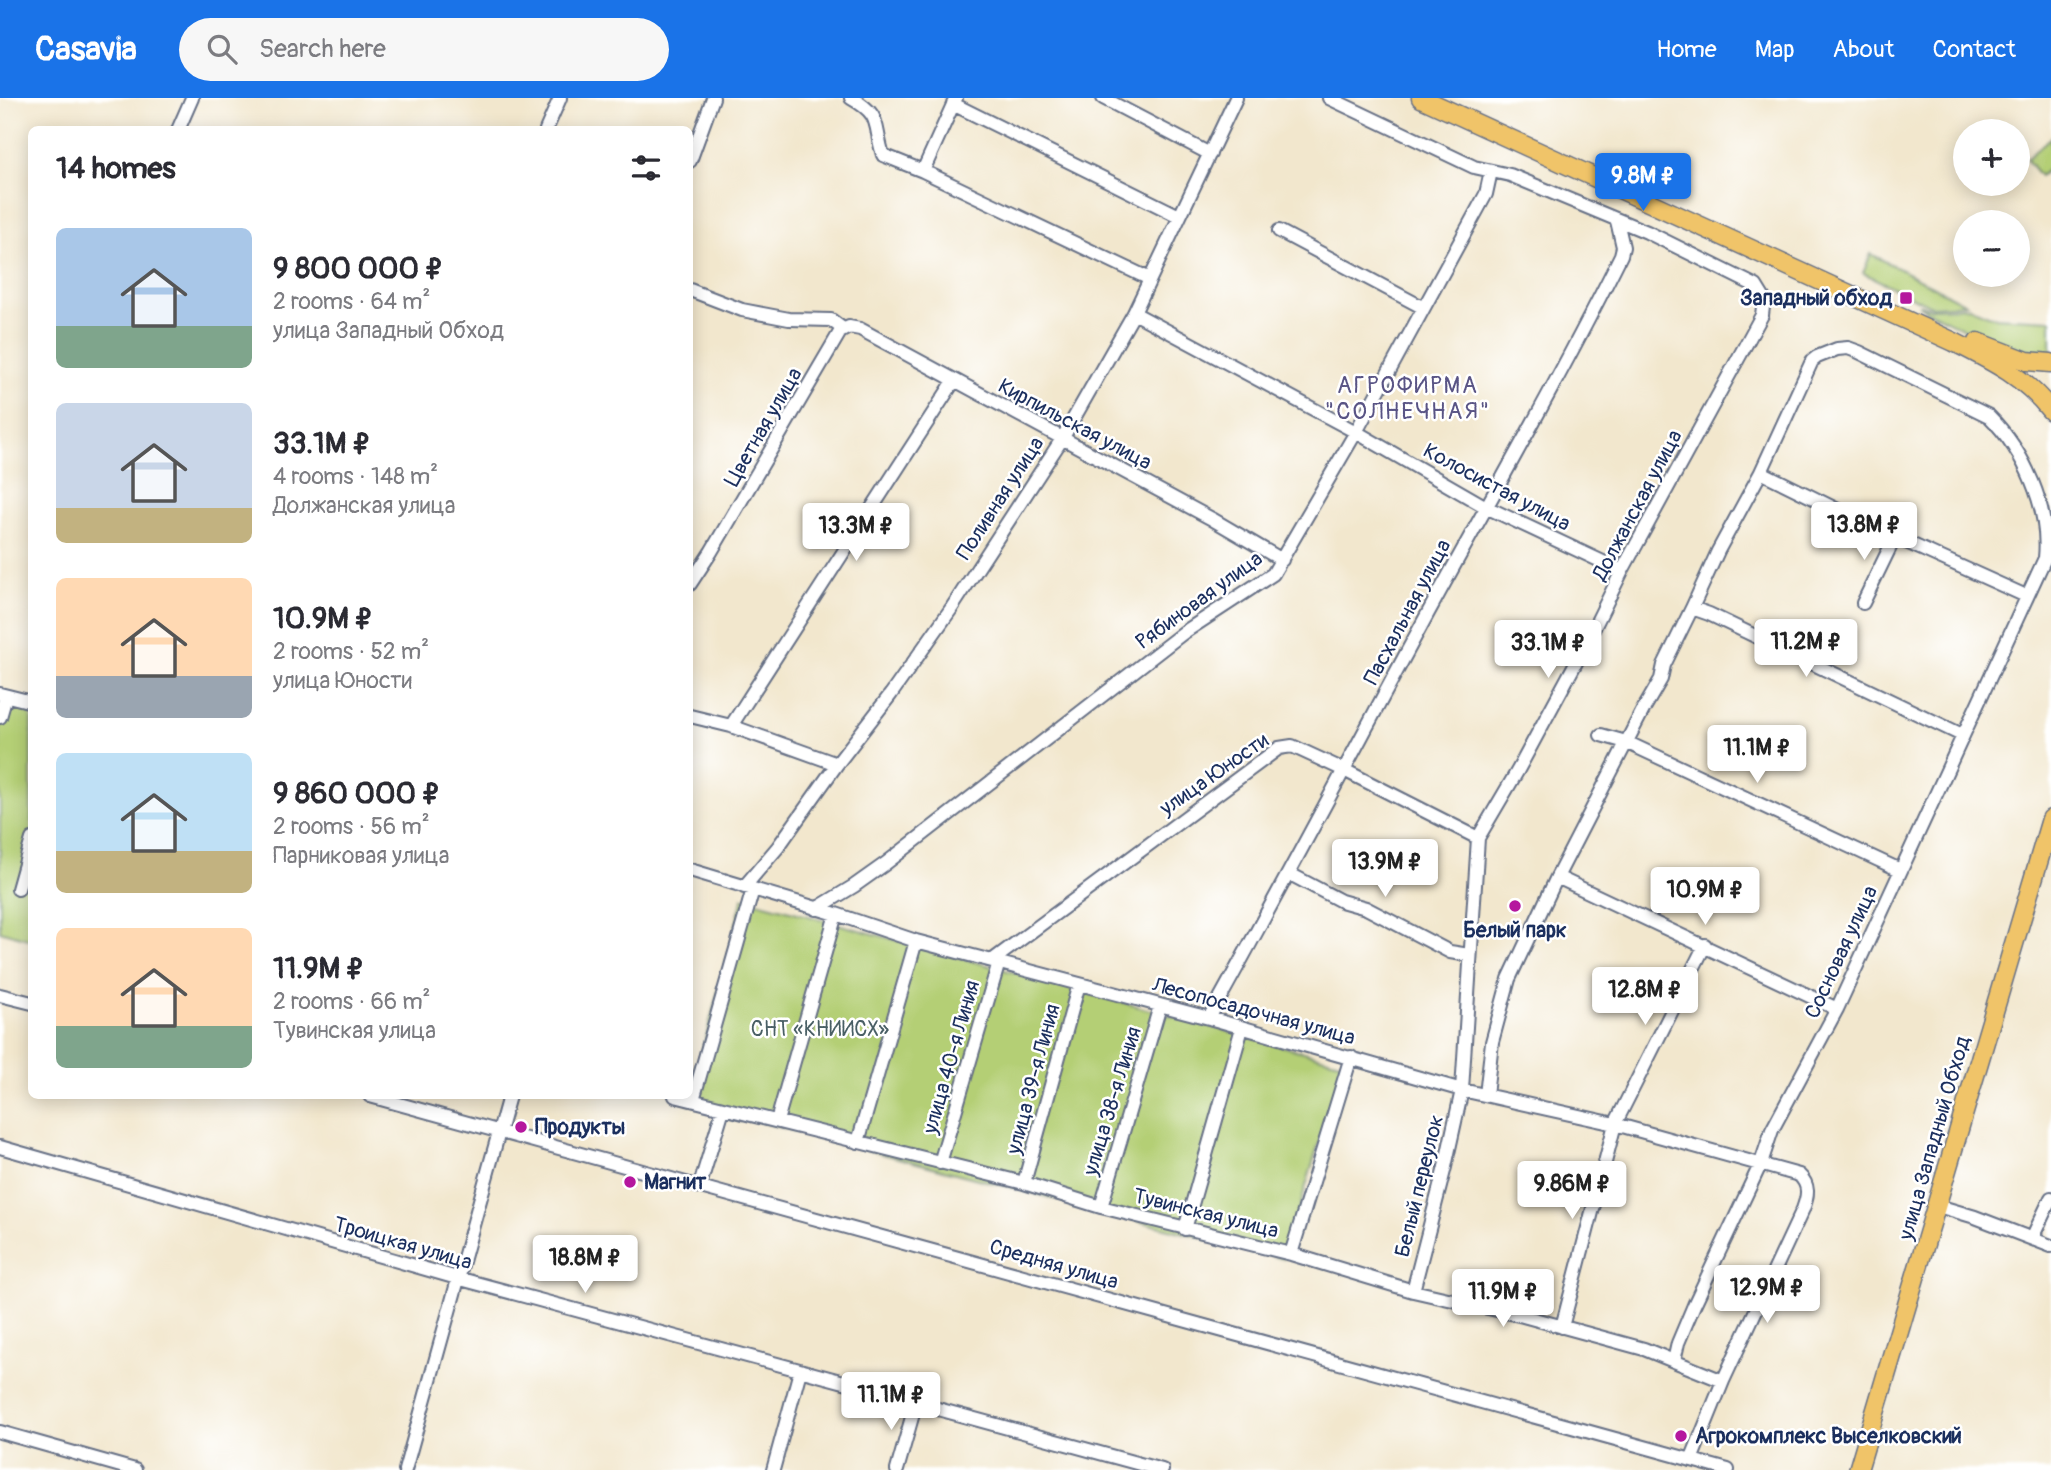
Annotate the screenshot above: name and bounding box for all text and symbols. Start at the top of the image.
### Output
search box [179,18,669,81]
text: Casavia [35,29,137,70]
icon: search [203,30,241,68]
text: Search here [259,33,386,65]
text: Home [1656,35,1717,64]
text: Map [1755,35,1795,64]
text: About [1833,35,1895,64]
text: Contact [1933,35,2016,64]
map controls [1953,119,2030,287]
button: + [1953,119,2030,196]
icon: filters [627,149,665,187]
text: 14 homes [56,150,176,187]
pin: 9.8M ₽ [1586,153,1700,213]
text: 9.8M ₽ [1611,161,1675,190]
button: − [1953,210,2030,287]
text: 9 800 000 ₽ [273,250,444,287]
icon: home [112,256,196,340]
place label: Западный обход [1740,285,1892,312]
text: 2 rooms · 64 m² [273,287,430,316]
marker: Западный обход [1898,290,1914,306]
text: улица Западный Обход [273,316,504,345]
street label: Цветная улица [718,363,808,492]
district label: АГРОФИРМА "СОЛНЕЧНАЯ" [1325,371,1491,426]
street label: Кирпильская улица [993,373,1156,476]
text: 33.1M ₽ [273,425,371,462]
street label: Должанская улица [1586,425,1688,586]
icon: home [112,431,196,515]
street label: Поливная улица [951,432,1050,565]
street label: Колосистая улица [1418,437,1575,538]
text: 4 rooms · 148 m² [273,462,438,491]
text: Должанская улица [273,491,455,520]
pin: 13.8M ₽ [1799,503,1929,562]
pin: 13.3M ₽ [791,504,921,563]
text: 13.8M ₽ [1827,510,1901,539]
text: 13.3M ₽ [818,511,894,540]
street label: Пасхальная улица [1358,535,1457,690]
street label: Рябиновая улица [1131,545,1268,655]
text: 10.9M ₽ [273,600,373,637]
icon: home [112,606,196,690]
pin: 33.1M ₽ [1483,620,1613,680]
pin: 11.2M ₽ [1741,620,1871,679]
text: 11.2M ₽ [1770,627,1842,656]
text: 33.1M ₽ [1510,628,1586,657]
text: 2 rooms · 52 m² [273,637,429,666]
text: улица Юности [273,666,412,695]
pin: 11.1M ₽ [1692,726,1822,785]
street label: улица Юности [1154,727,1274,822]
text: 11.1M ₽ [1723,733,1791,762]
text: 9 860 000 ₽ [273,775,441,812]
icon: home [112,781,196,865]
text: 2 rooms · 56 m² [273,812,430,841]
pin: 13.9M ₽ [1320,840,1450,899]
text: Парниковая улица [273,841,449,870]
text: 13.9M ₽ [1348,847,1422,876]
pin: 10.9M ₽ [1640,868,1770,927]
text: 10.9M ₽ [1667,875,1743,904]
street label: Сосновая улица [1799,881,1884,1023]
marker: Белый парк [1507,898,1523,914]
place label: Белый парк [1463,917,1567,944]
text: 11.9M ₽ [273,950,365,987]
icon: home [112,956,196,1040]
pin: 12.8M ₽ [1580,968,1710,1027]
street label: Лесопосадочная улица [1149,971,1358,1052]
text: 12.8M ₽ [1608,975,1682,1004]
street label: улица 40-я Линия [916,977,986,1138]
text: 2 rooms · 66 m² [273,987,430,1016]
street label: улица 39-я Линия [1000,1001,1067,1158]
text: Тувинская улица [273,1016,436,1045]
park label: СНТ «КНИИСХ» [751,1016,890,1043]
street label: улица 38-я Линия [1077,1023,1148,1180]
street label: улица Западный Обход [1892,1033,1977,1244]
street label: Белый переулок [1389,1112,1450,1260]
place label: Продукты [535,1114,625,1141]
marker: Продукты [513,1119,529,1135]
pin: 9.86M ₽ [1507,1162,1637,1221]
place label: Магнит [644,1169,707,1196]
text: 9.86M ₽ [1533,1169,1611,1198]
marker: Магнит [622,1174,638,1190]
street label: Тувинская улица [1130,1182,1281,1245]
street label: Троицкая улица [331,1211,475,1276]
street label: Средняя улица [986,1233,1121,1296]
pin: 18.8M ₽ [520,1236,650,1295]
text: 18.8M ₽ [549,1243,621,1272]
pin: 12.9M ₽ [1702,1266,1832,1325]
pin: 11.9M ₽ [1438,1270,1568,1329]
text: 12.9M ₽ [1730,1273,1804,1302]
text: 11.9M ₽ [1468,1277,1538,1306]
pin: 11.1M ₽ [826,1372,956,1432]
text: 11.1M ₽ [857,1380,925,1409]
place label: Агрокомплекс Выселковский [1695,1423,1962,1450]
marker: Агрокомплекс Выселковский [1673,1428,1689,1444]

